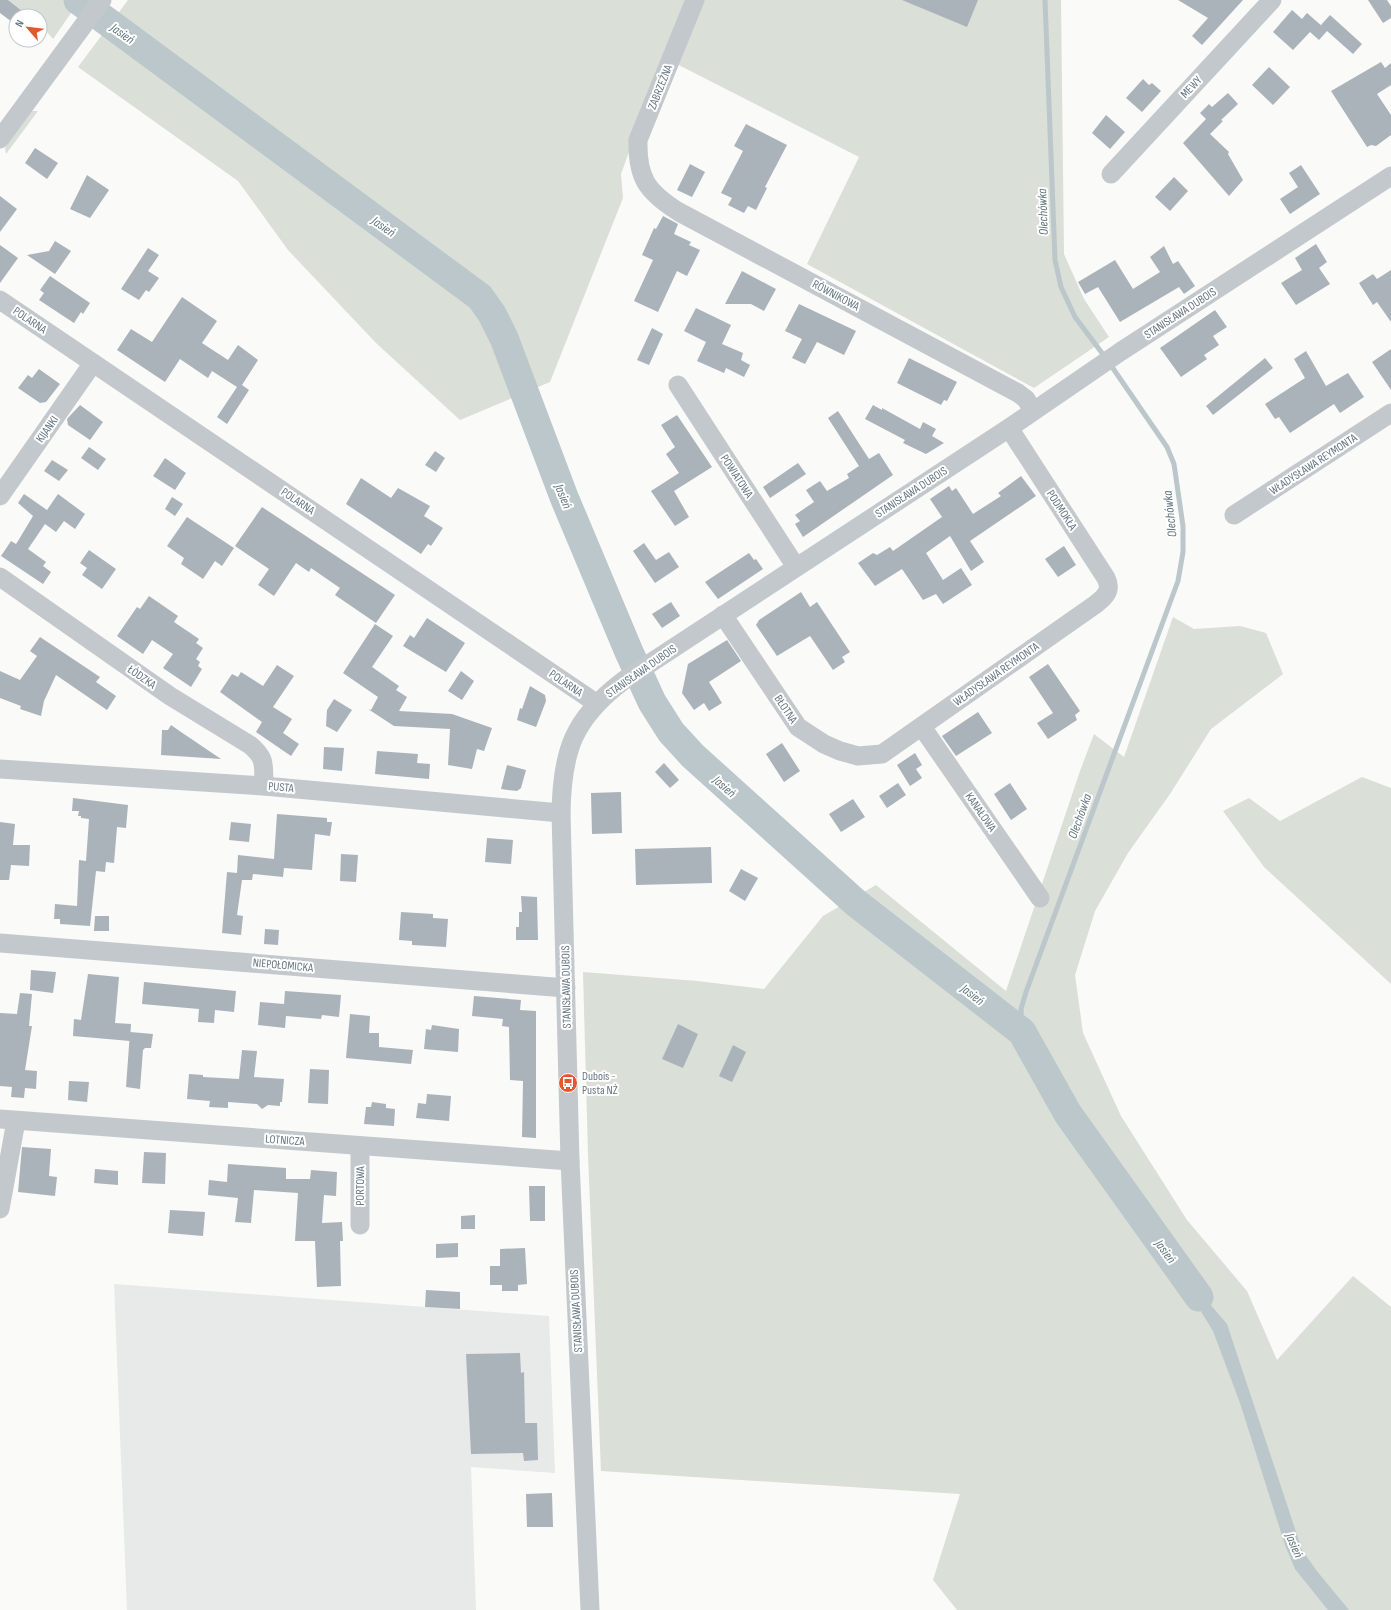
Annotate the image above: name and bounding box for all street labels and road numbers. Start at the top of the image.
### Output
street label: ZABRZEŹNA [645,62,677,112]
street label: MEWY [1177,73,1205,102]
street label: RÓWNIKOWA [810,277,863,315]
street label: STANISŁAWA DUBOIS [1141,285,1219,342]
street label: POLARNA [10,304,50,338]
street label: KIJANKI [33,413,62,446]
street label: WŁADYSŁAWA REYMONTA [1267,430,1361,498]
street label: POWIATOWA [717,452,757,502]
street label: STANISŁAWA DUBOIS [872,464,950,521]
street label: POLARNA [278,485,318,519]
street label: PODMOKŁA [1043,487,1081,534]
street label: WŁADYSŁAWA REYMONTA [950,639,1043,710]
street label: STANISŁAWA DUBOIS [603,641,680,701]
street label: ŁÓDZKA [124,662,160,693]
street label: POLARNA [546,667,586,701]
street label: BŁOTNA [771,692,801,727]
street label: PUSTA [268,779,295,796]
street label: KANAŁOWA [962,790,1000,836]
street label: STANISŁAWA DUBOIS [558,945,575,1029]
street label: NIEPOŁOMICKA [252,955,315,976]
street label: LOTNICZA [265,1132,306,1149]
street label: PORTOWA [353,1165,368,1206]
street label: STANISŁAWA DUBOIS [567,1269,586,1353]

